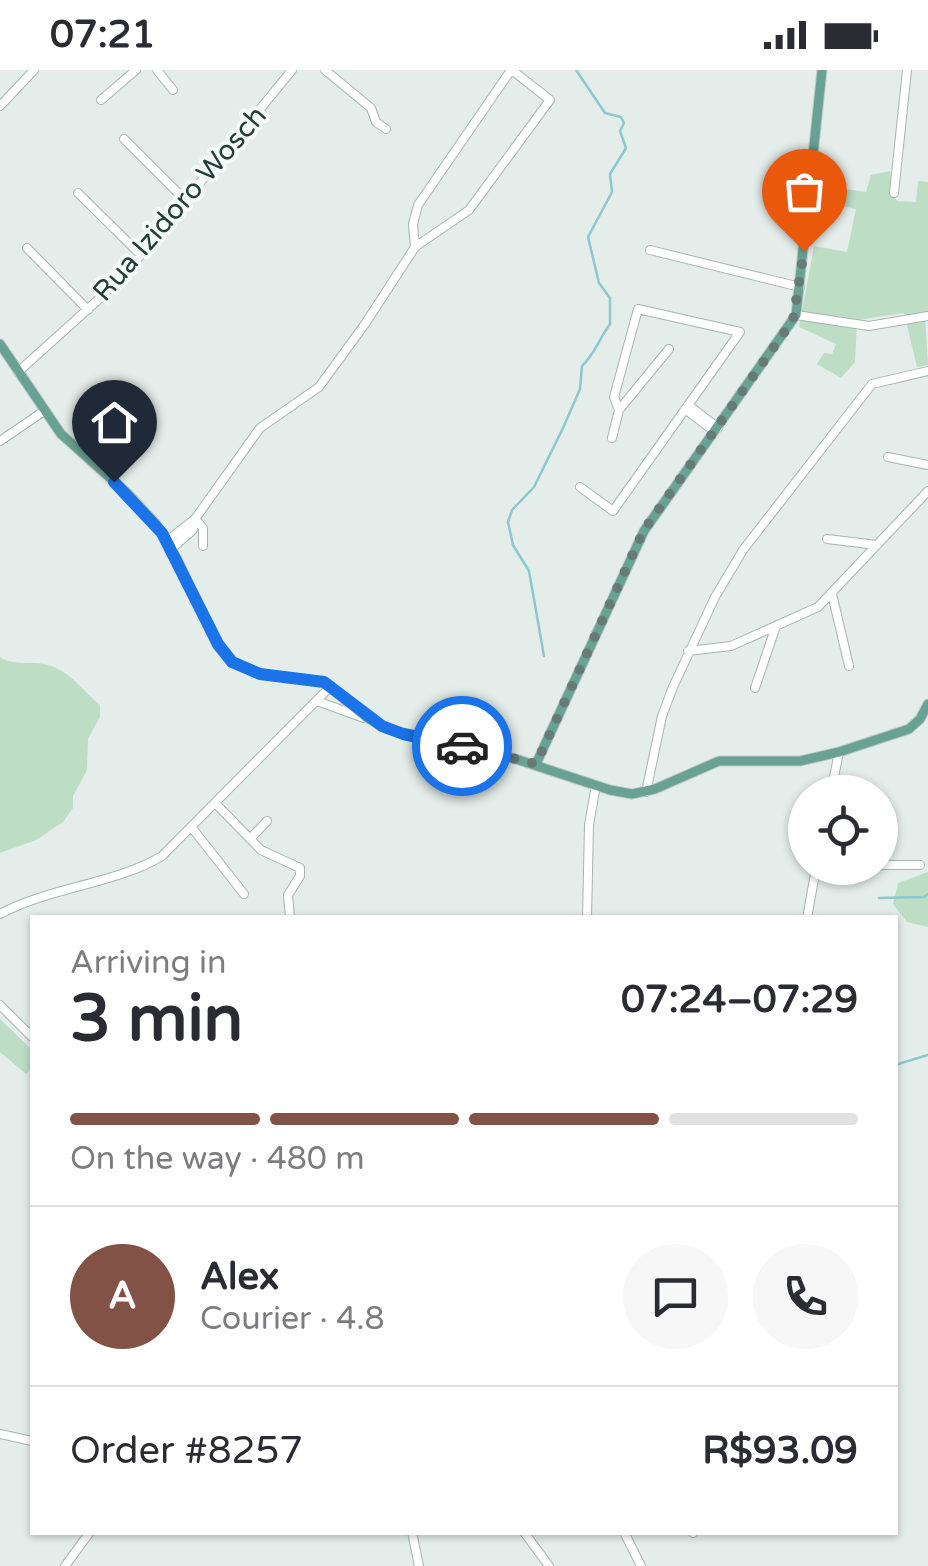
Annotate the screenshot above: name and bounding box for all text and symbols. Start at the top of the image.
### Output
text: 07:21 [50,12,155,58]
street label: Rua Izidoro Wosch [86,99,274,308]
pin [762,149,847,252]
icon: bag [777,164,832,219]
pin [72,380,157,483]
icon: home [87,395,142,450]
courier [412,696,512,796]
icon: car [435,719,490,774]
map controls [788,775,898,885]
button: locate [788,775,898,885]
text: Arriving in [70,944,227,982]
text: 07:24–07:29 [621,977,858,1023]
text: 3 min [70,980,243,1059]
text: On the way · 480 m [70,1140,365,1178]
button: chat [623,1244,728,1349]
button: phone [753,1244,858,1349]
text: Alex [200,1254,279,1300]
text: A [108,1273,137,1319]
text: Courier · 4.8 [200,1300,385,1338]
text: Order #8257 [70,1428,303,1474]
text: R$93.09 [702,1428,858,1474]

